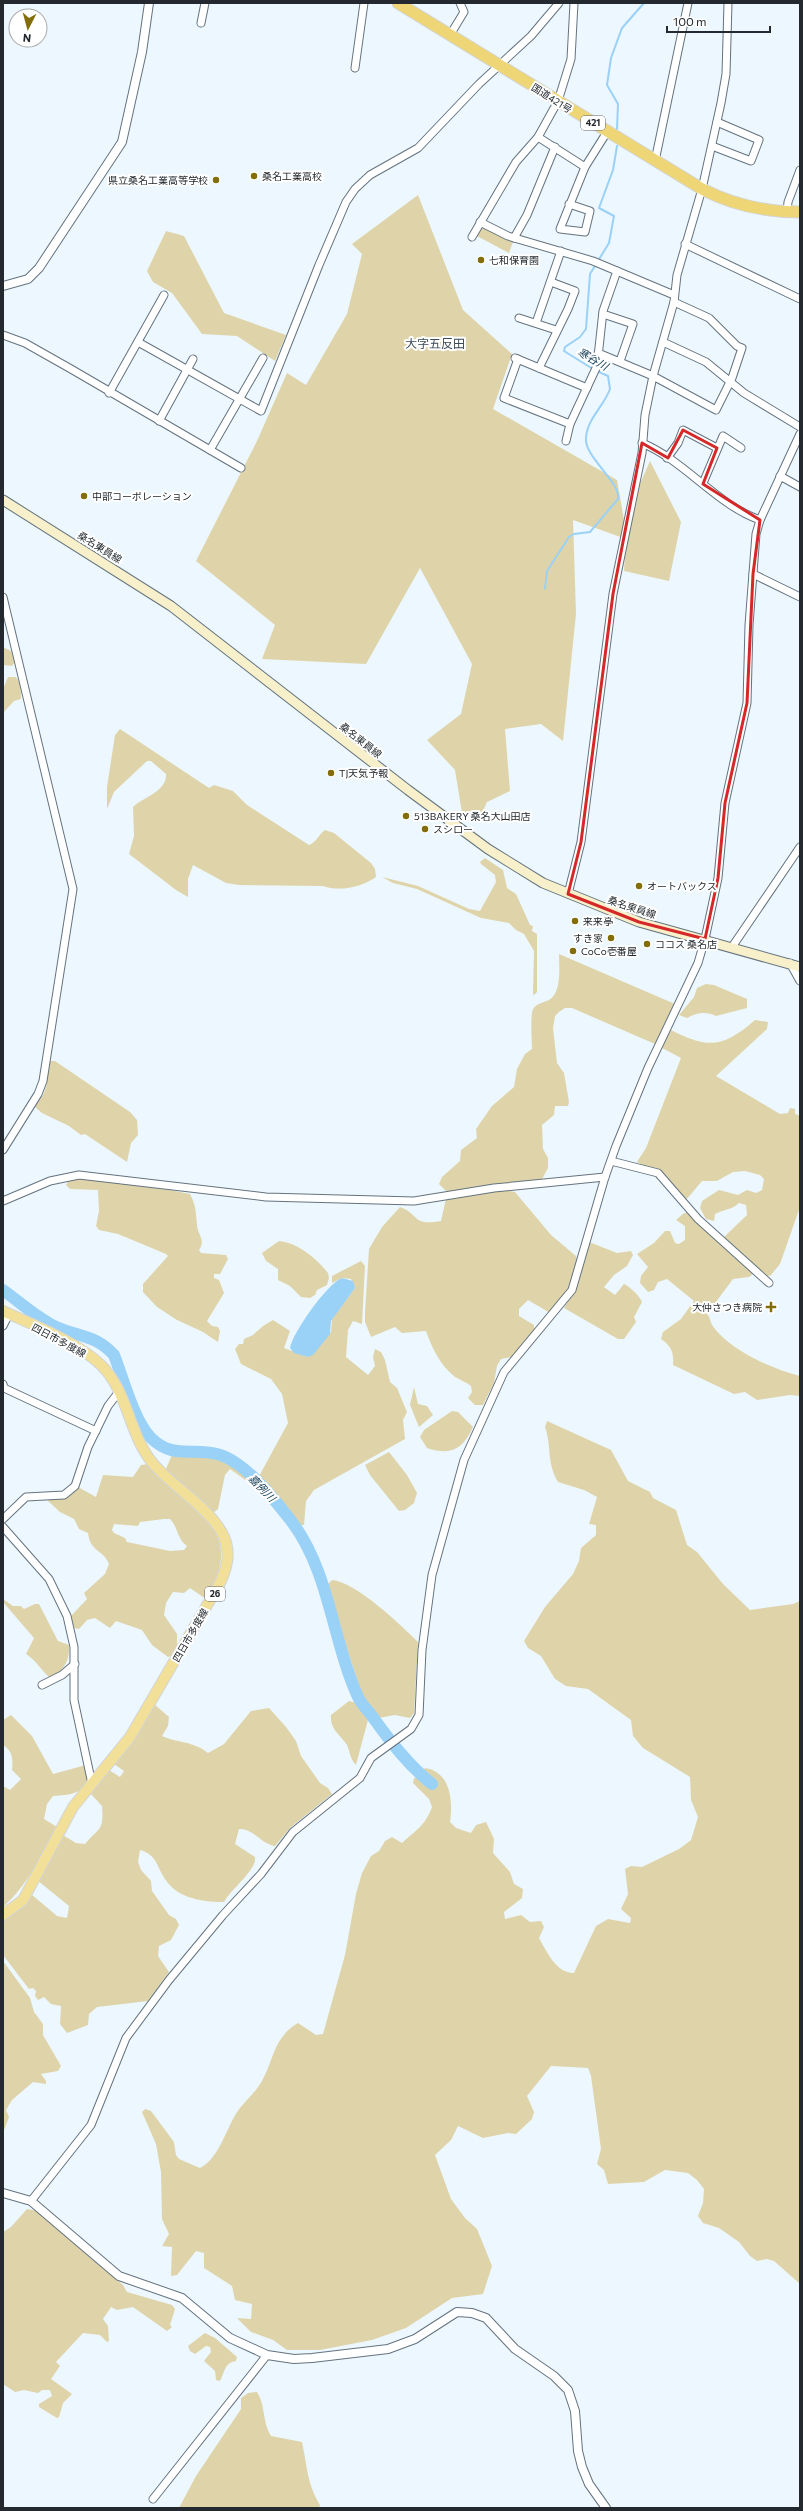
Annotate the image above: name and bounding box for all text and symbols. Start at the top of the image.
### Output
north arrow [8,8,48,48]
scale bar [667,8,770,34]
text: 100 m [673,14,707,28]
text: N [22,32,32,45]
street label: 国道421号 [529,81,575,115]
road number: 421 [581,116,605,130]
place label: 桑名工業高校 [262,170,322,182]
marker: 桑名工業高校 [249,171,259,181]
place label: 県立桑名工業高等学校 [108,174,208,186]
marker: 県立桑名工業高等学校 [211,175,221,185]
place label: 七和保育園 [489,254,539,266]
marker: 七和保育園 [476,255,486,265]
district label: 大字五反田 [405,336,465,350]
water label: 寒谷川 [576,345,612,373]
place label: 中部コーポレーション [92,490,192,502]
marker: 中部コーポレーション [79,491,89,501]
street label: 桑名東員線 [76,529,124,565]
street label: 桑名東員線 [338,720,384,760]
place label: TJ天気予報 [339,767,388,779]
marker: TJ天気予報 [326,768,336,778]
place label: 513BAKERY 桑名大山田店 [414,810,531,822]
marker: 513BAKERY 桑名大山田店 [401,811,411,821]
place label: スシロー [433,823,473,835]
marker: スシロー [420,824,430,834]
place label: オートバックス [647,880,717,892]
marker: オートバックス [634,881,644,891]
street label: 桑名東員線 [606,894,658,920]
place label: 来来亭 [583,915,613,927]
marker: 来来亭 [570,916,580,926]
place label: すき家 [573,932,603,944]
marker: すき家 [606,933,616,943]
place label: ココス 桑名店 [655,938,717,950]
marker: ココス 桑名店 [642,939,652,949]
place label: CoCo壱番屋 [581,945,637,957]
marker: CoCo壱番屋 [568,946,578,956]
place label: 大仲さつき病院 [692,1301,762,1313]
marker: 大仲さつき病院 [765,1301,777,1313]
street label: 四日市多度線 [30,1321,88,1359]
water label: 嘉例川 [246,1471,279,1505]
road number: 26 [205,1587,225,1601]
street label: 四日市多度線 [170,1606,210,1664]

